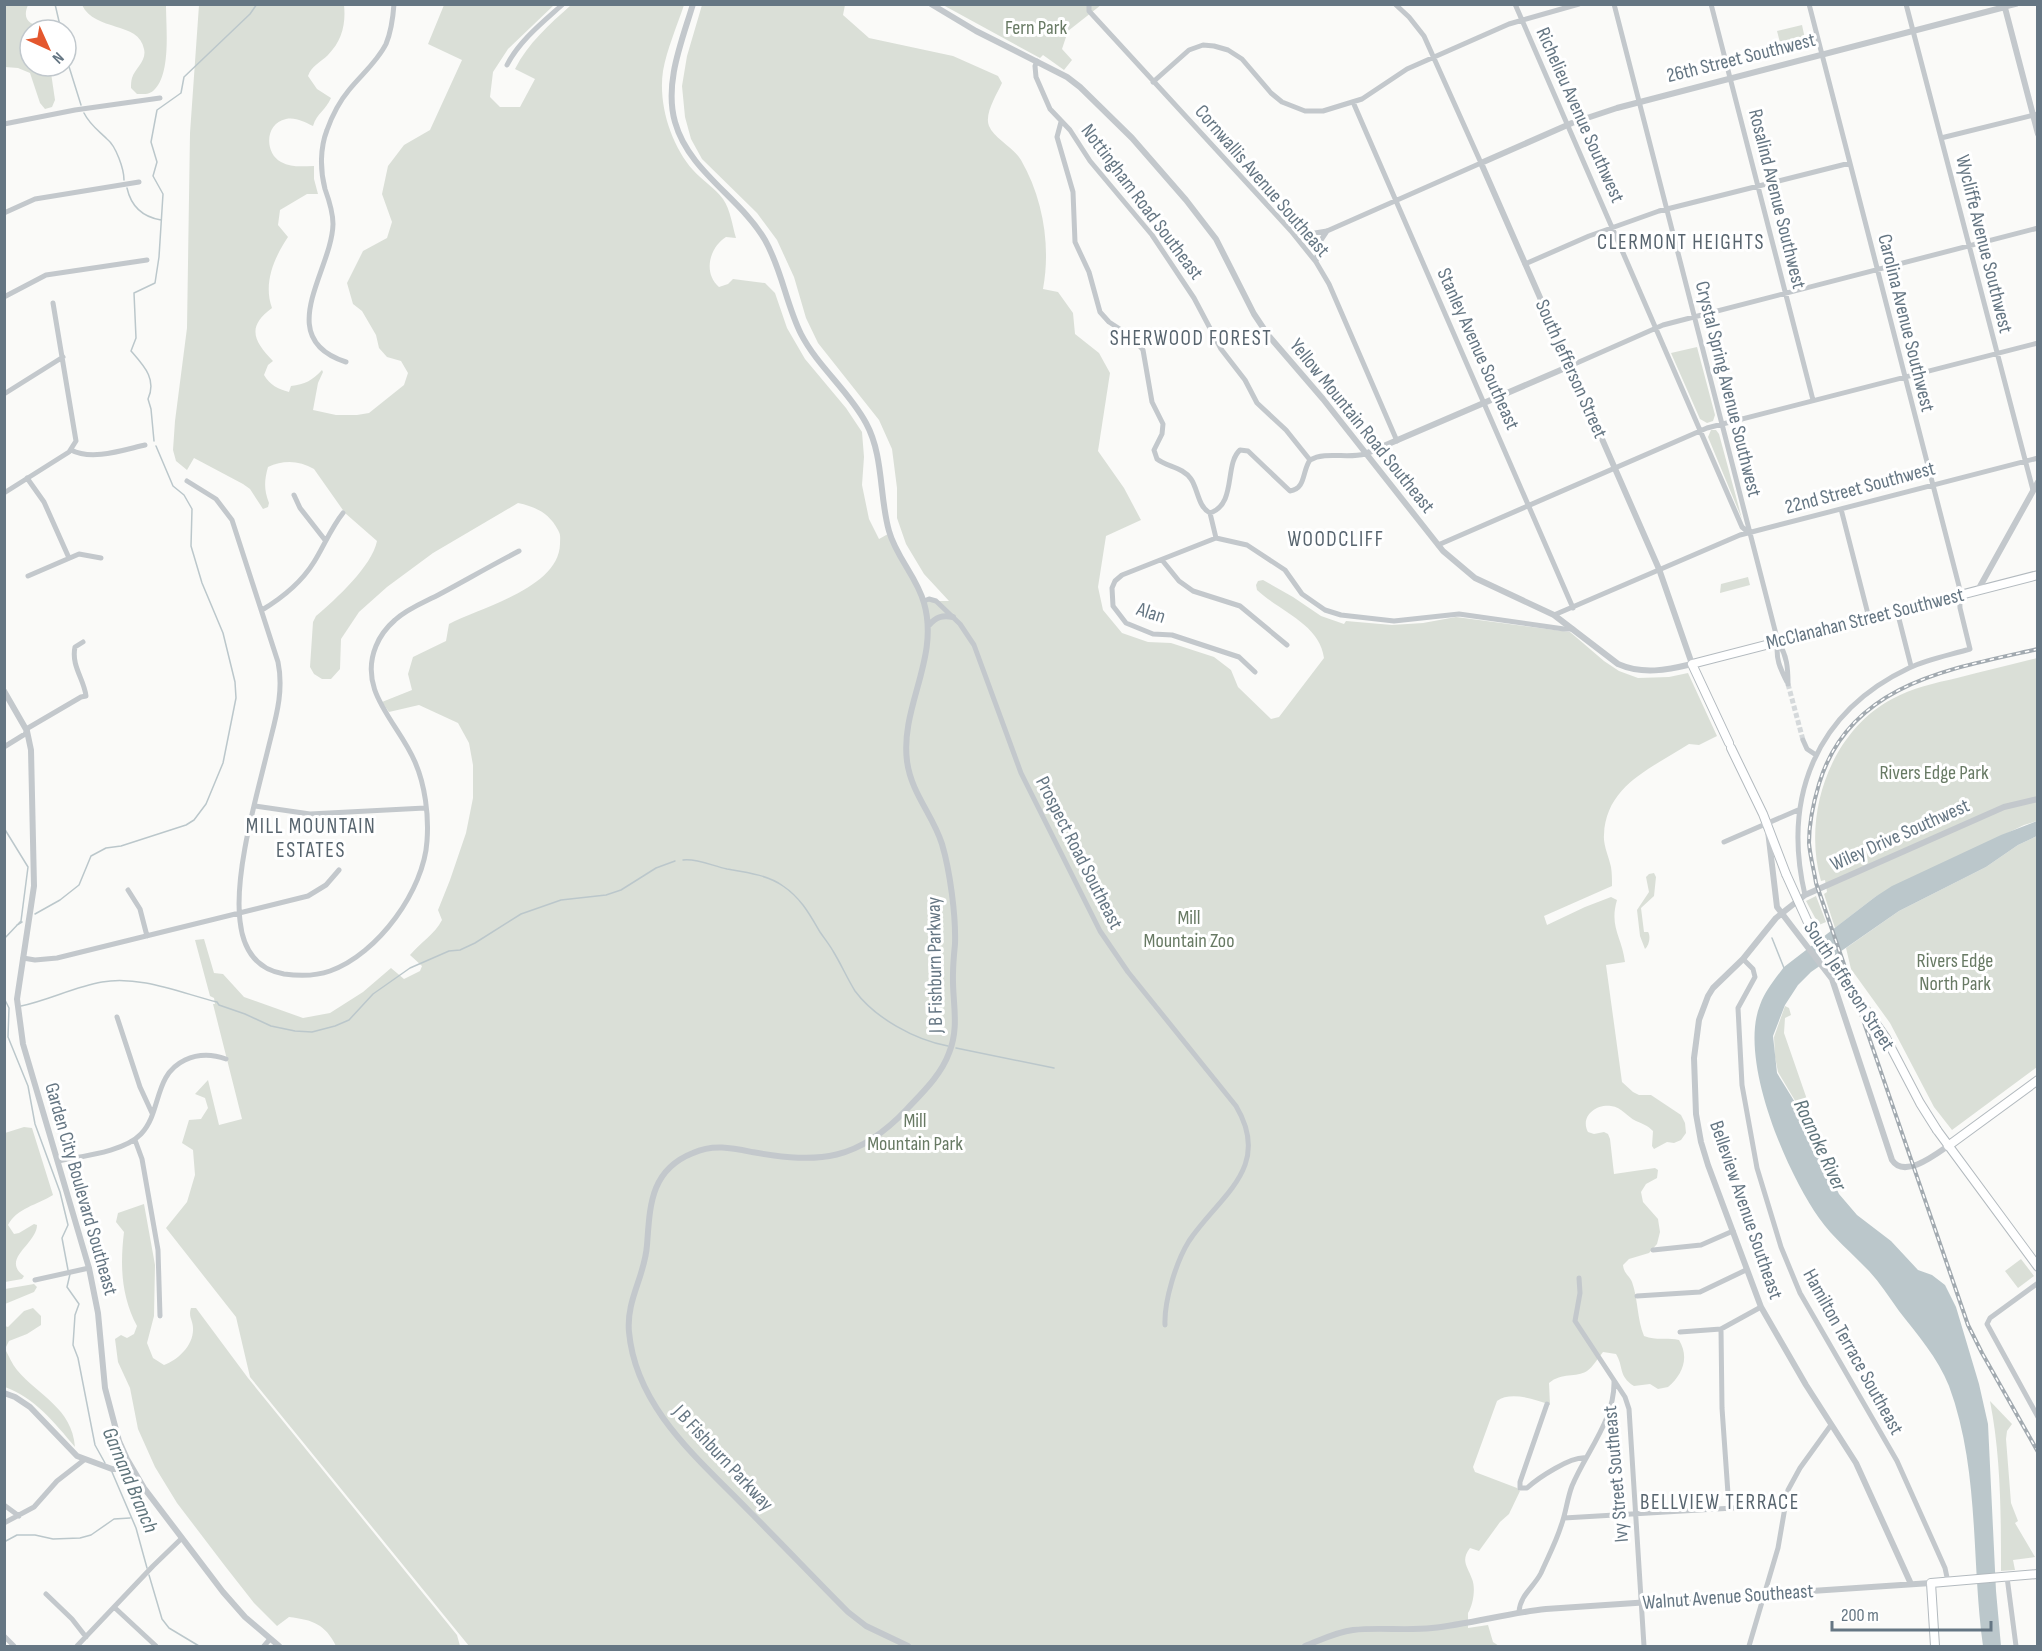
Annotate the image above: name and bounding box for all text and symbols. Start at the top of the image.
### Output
park label: Fern Park [1005,16,1067,40]
north arrow [18,18,78,78]
street label: Richelieu Avenue Southwest [1531,24,1629,206]
street label: 26th Street Southwest [1664,28,1818,88]
text: N [48,48,67,67]
street label: Cornwallis Avenue Southeast [1189,100,1335,262]
street label: Rosalind Avenue Southwest [1743,107,1811,291]
street label: Nottingham Road Southeast [1076,119,1208,285]
street label: Wycliffe Avenue Southwest [1950,152,2018,336]
district label: CLERMONT HEIGHTS [1597,230,1765,255]
street label: Carolina Avenue Southwest [1872,232,1940,414]
street label: Stanley Avenue Southeast [1432,264,1524,434]
street label: Crystal Spring Avenue Southwest [1690,279,1766,499]
street label: South Jefferson Street [1530,296,1612,442]
district label: SHERWOOD FOREST [1110,326,1272,351]
street label: Yellow Mountain Road Southeast [1284,334,1440,518]
street label: 22nd Street Southwest [1782,456,1938,520]
district label: WOODCLIFF [1288,527,1384,552]
street label: McClanahan Street Southwest [1764,583,1966,655]
street label: Alan [1133,597,1168,629]
park label: Rivers Edge Park [1879,761,1989,785]
street label: Prospect Road Southeast [1030,773,1128,933]
street label: Wiley Drive Southwest [1827,794,1973,876]
district label: MILL MOUNTAIN ESTATES [246,814,376,863]
street label: J B Fishburn Parkway [922,896,948,1034]
park label: Mill Mountain Zoo [1144,906,1234,953]
street label: South Jefferson Street [1798,917,1900,1055]
park label: Rivers Edge North Park [1917,949,1993,996]
street label: Garden City Boulevard Southeast [39,1080,123,1298]
water label: Roanoke River [1788,1095,1852,1196]
park label: Mill Mountain Park [867,1109,963,1156]
street label: Belleview Avenue Southeast [1704,1118,1788,1302]
street label: Hamilton Terrace Southeast [1797,1265,1909,1439]
street label: J B Fishburn Parkway [667,1399,778,1516]
street label: Ivy Street Southeast [1598,1405,1634,1543]
water label: Garnand Branch [97,1424,163,1537]
district label: BELLVIEW TERRACE [1640,1490,1800,1515]
street label: Walnut Avenue Southeast [1642,1579,1814,1615]
scale bar [1832,1594,1991,1632]
text: 200 m [1841,1605,1879,1626]

